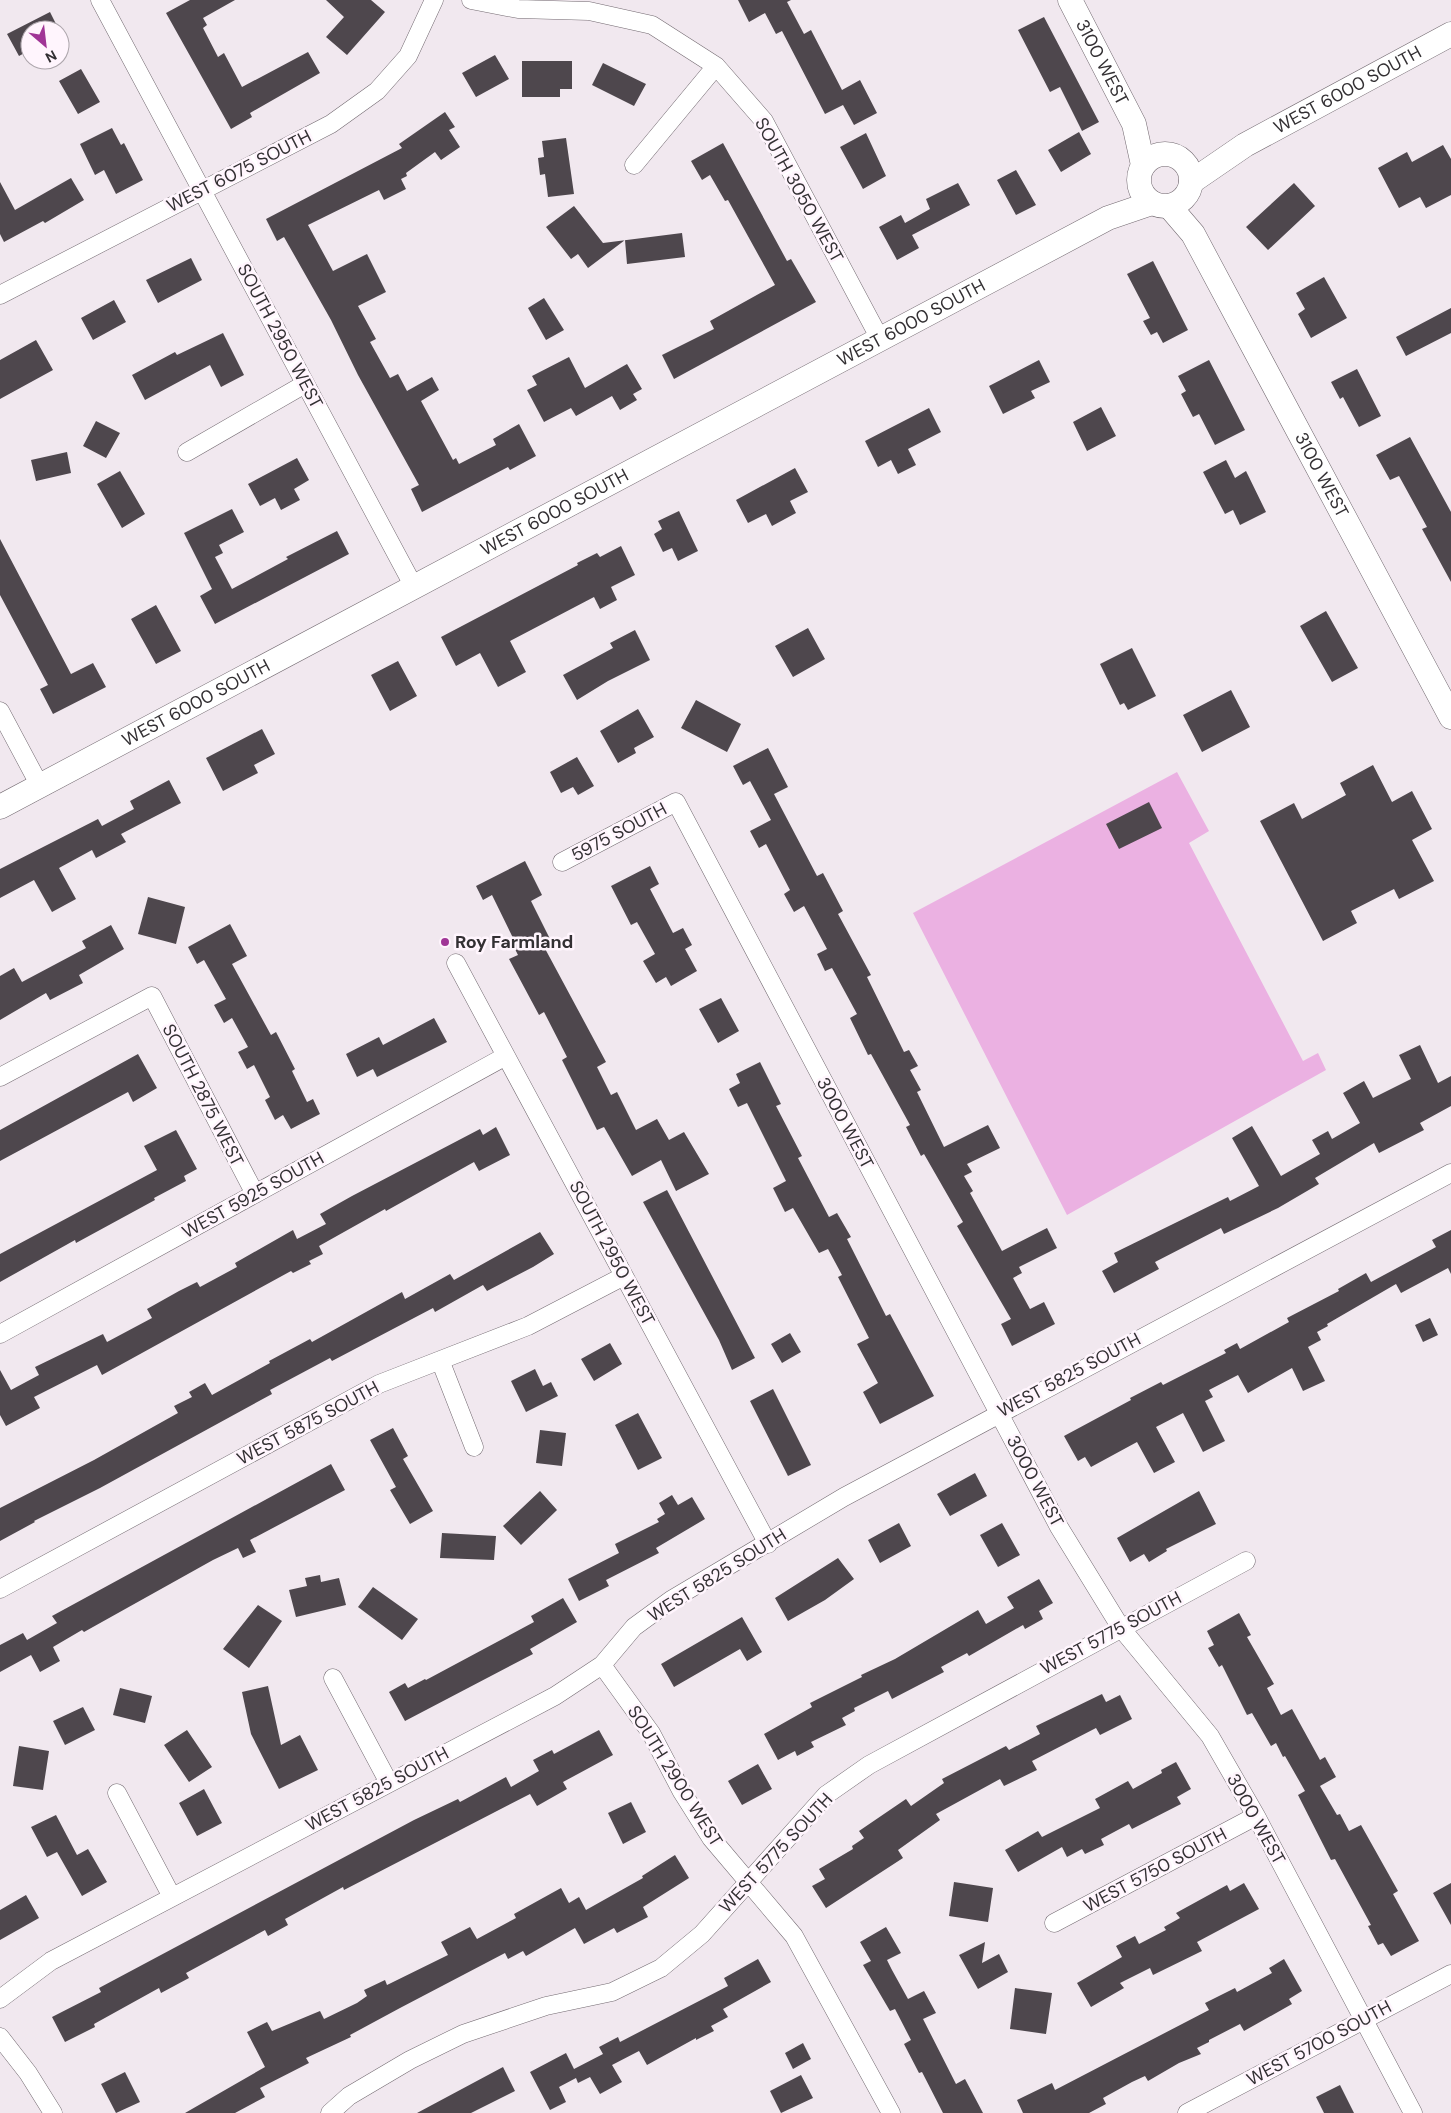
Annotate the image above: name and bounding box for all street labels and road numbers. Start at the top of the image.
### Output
street label: 3100 WEST [1070,15,1134,109]
street label: WEST 6000 SOUTH [1270,40,1426,139]
street label: SOUTH 3050 WEST [749,113,849,267]
street label: WEST 6075 SOUTH [163,124,315,218]
street label: SOUTH 2950 WEST [232,259,328,413]
street label: WEST 6000 SOUTH [833,273,989,372]
street label: 3100 WEST [1289,428,1354,522]
street label: WEST 6000 SOUTH [476,463,633,561]
street label: WEST 6000 SOUTH [118,654,274,752]
street label: 5975 SOUTH [567,797,671,867]
street label: SOUTH 2875 WEST [157,1020,249,1170]
street label: 3000 WEST [811,1073,879,1173]
street label: WEST 5925 SOUTH [178,1146,328,1244]
street label: SOUTH 2950 WEST [564,1176,660,1330]
street label: WEST 5825 SOUTH [993,1327,1145,1423]
street label: WEST 5875 SOUTH [233,1375,383,1471]
street label: 3000 WEST [1001,1431,1069,1531]
street label: WEST 5825 SOUTH [643,1523,791,1627]
street label: WEST 5775 SOUTH [1036,1586,1186,1680]
street label: SOUTH 2900 WEST [622,1701,728,1851]
street label: WEST 5825 SOUTH [301,1741,453,1837]
street label: 3000 WEST [1221,1769,1291,1869]
street label: WEST 5775 SOUTH [714,1788,838,1918]
street label: WEST 5750 SOUTH [1079,1822,1231,1918]
street label: WEST 5700 SOUTH [1242,1995,1396,2091]

